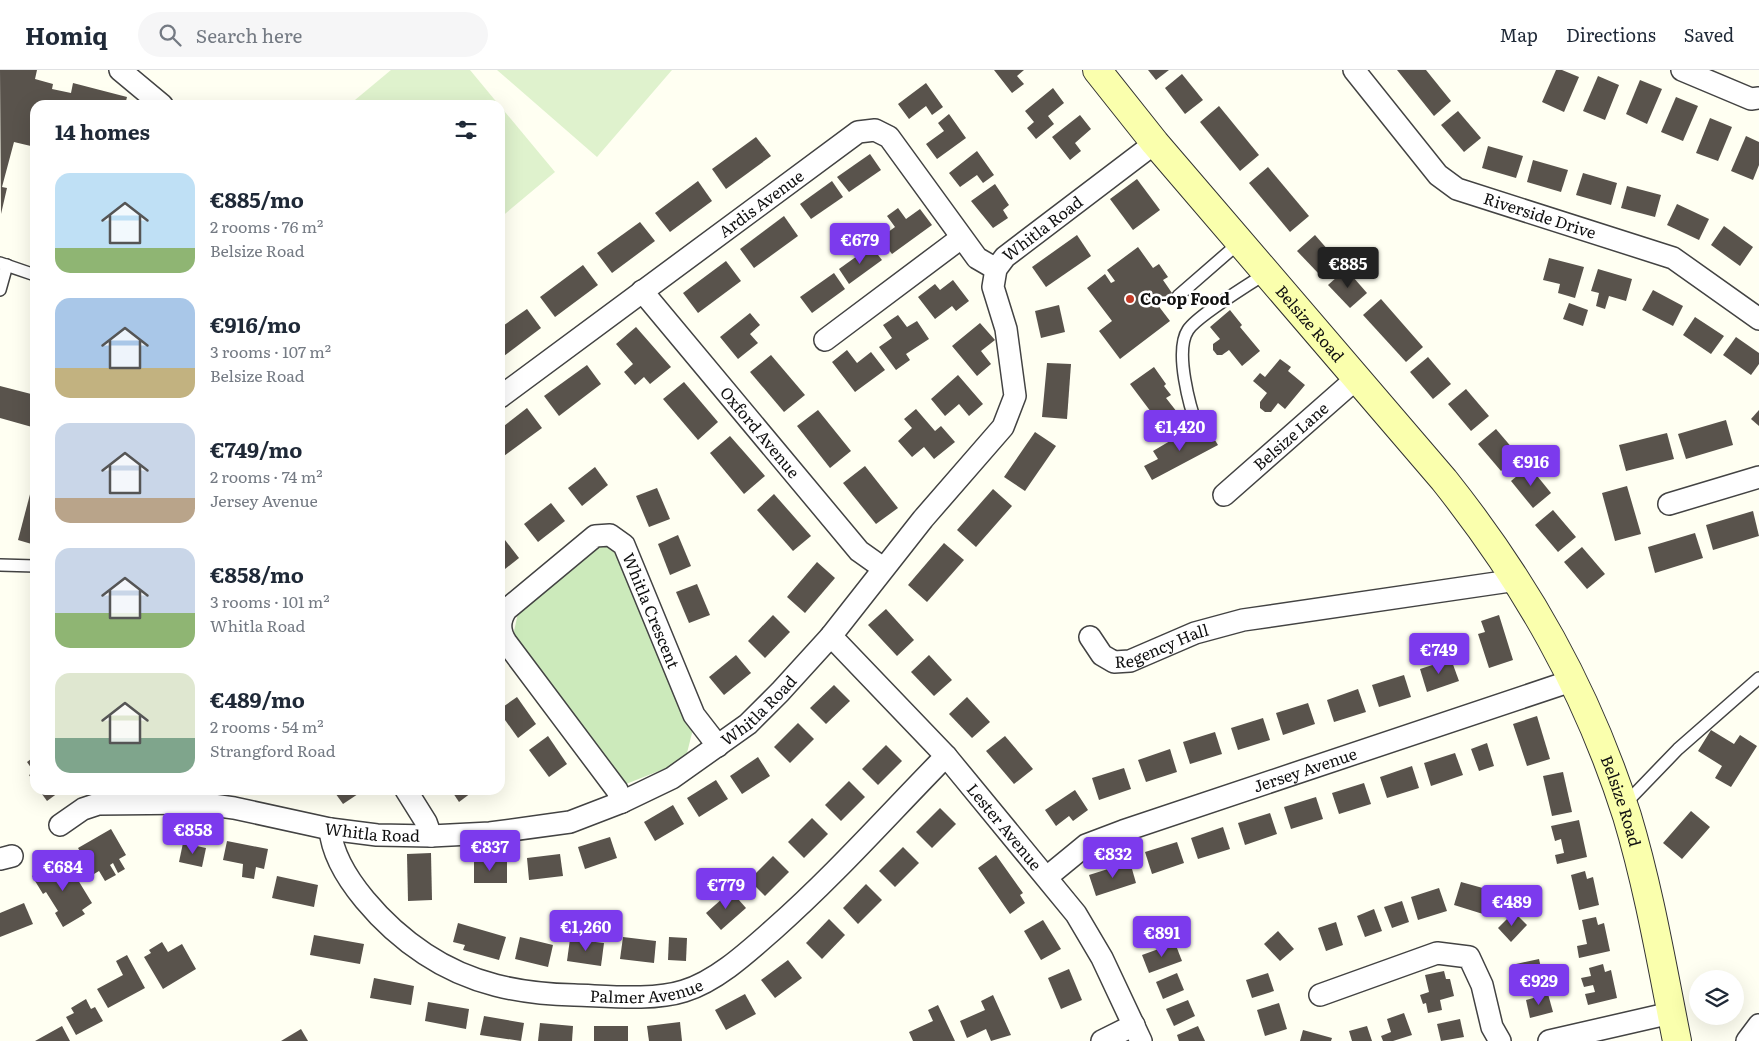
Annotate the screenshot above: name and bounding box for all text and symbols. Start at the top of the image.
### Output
search box [138,12,488,57]
text: Homiq [25,17,108,52]
icon: search [156,21,184,49]
text: Search here [196,21,302,49]
text: Map [1500,21,1538,48]
text: Directions [1566,21,1656,48]
text: Saved [1684,21,1734,48]
text: 14 homes [55,115,150,146]
icon: filters [452,116,480,144]
street label: Ardis Avenue [713,163,808,242]
text: €885/mo [210,183,304,214]
street label: Riverside Drive [1481,185,1600,244]
street label: Whitla Road [997,189,1087,266]
icon: home [95,193,155,253]
text: 2 rooms · 76 m² [210,214,323,238]
pin: €679 [830,222,890,265]
text: €679 [841,227,879,251]
text: Belsize Road [210,238,305,262]
pin: €885 [1318,246,1378,289]
text: €885 [1329,251,1367,275]
street label: Belsize Road [1271,279,1351,367]
place label: Co-op Food [1140,286,1231,310]
marker: Co-op Food [1124,293,1136,305]
text: €916/mo [210,308,301,339]
icon: home [95,318,155,378]
text: 3 rooms · 107 m² [210,339,331,363]
text: Belsize Road [210,363,305,387]
street label: Oxford Avenue [715,380,806,483]
street label: Belsize Lane [1247,396,1333,475]
pin: €1,420 [1139,410,1221,452]
text: €1,420 [1155,414,1205,438]
text: €749/mo [210,433,302,464]
icon: home [95,443,155,503]
pin: €916 [1501,444,1561,487]
text: €916 [1513,449,1549,473]
text: 2 rooms · 74 m² [210,464,323,488]
text: Jersey Avenue [210,488,318,512]
street label: Whitla Crescent [617,549,687,672]
text: €858/mo [210,558,304,589]
icon: home [95,568,155,628]
text: 3 rooms · 101 m² [210,589,330,613]
text: Whitla Road [210,613,305,637]
street label: Regency Hall [1114,617,1211,673]
pin: €749 [1409,632,1469,675]
text: €749 [1420,637,1458,661]
street label: Whitla Road [715,669,801,751]
text: €489/mo [210,683,305,714]
icon: home [95,693,155,753]
text: 2 rooms · 54 m² [210,714,324,738]
text: Strangford Road [210,738,336,762]
street label: Jersey Avenue [1250,741,1360,798]
street label: Belsize Road [1596,752,1648,849]
street label: Lester Avenue [962,777,1048,875]
pin: €858 [163,812,223,855]
street label: Whitla Road [323,815,420,847]
text: €858 [174,817,212,841]
pin: €837 [460,830,520,872]
text: €837 [471,834,509,858]
pin: €832 [1083,836,1143,879]
text: €832 [1094,841,1132,865]
pin: €684 [33,850,93,892]
text: €684 [43,854,83,878]
pin: €779 [696,868,756,910]
text: €779 [707,872,745,896]
pin: €489 [1482,884,1542,927]
text: €489 [1492,889,1532,913]
pin: €1,260 [545,910,627,952]
text: €1,260 [561,914,611,938]
pin: €891 [1132,916,1192,958]
text: €891 [1144,920,1180,944]
pin: €929 [1509,964,1569,1006]
text: €929 [1520,968,1558,992]
map controls [1689,970,1744,1025]
button: layers [1689,970,1744,1025]
street label: Palmer Avenue [589,972,707,1008]

